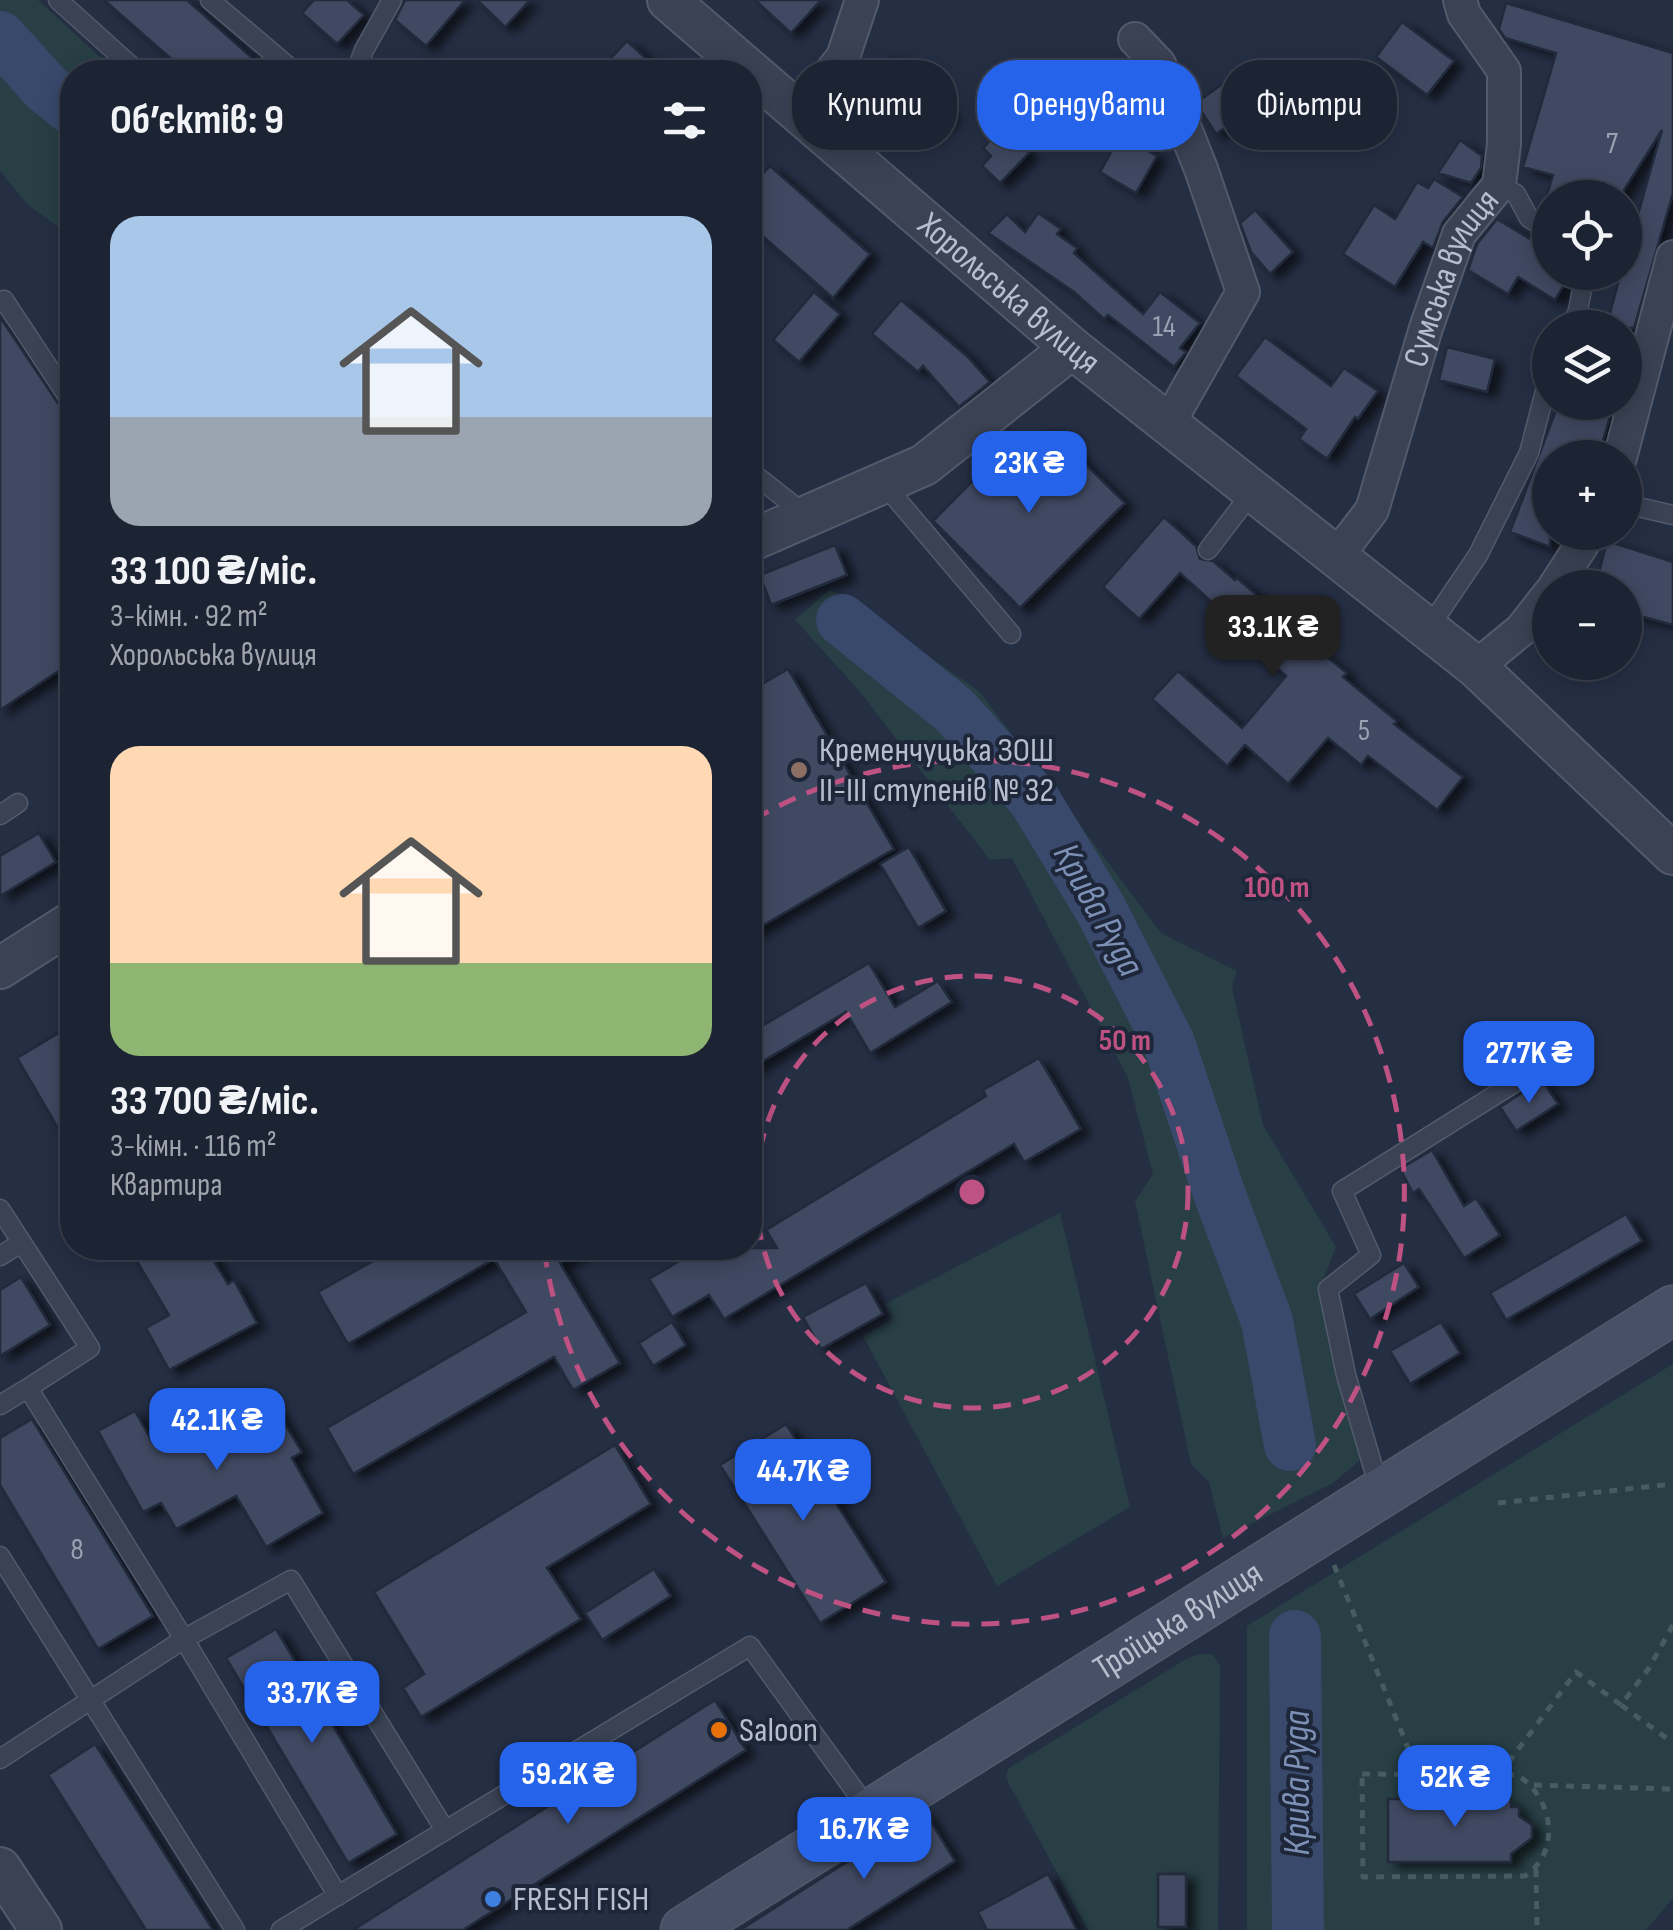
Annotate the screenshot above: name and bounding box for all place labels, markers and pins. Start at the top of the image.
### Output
pin: 23K ₴ [959,431,1099,516]
pin: 33.1K ₴ [1181,595,1365,680]
place label: Кременчуцька ЗОШ ІІ-ІІІ ступенів № 32 [819,729,1054,812]
marker: Кременчуцька ЗОШ ІІ-ІІІ ступенів № 32 [788,759,810,781]
pin: 27.7K ₴ [1437,1021,1621,1106]
centre of rings [954,1174,990,1210]
pin: 42.1K ₴ [125,1388,309,1473]
pin: 44.7K ₴ [711,1439,895,1524]
pin: 33.7K ₴ [220,1661,404,1746]
place label: Saloon [739,1709,818,1752]
marker: Saloon [708,1719,730,1741]
pin: 59.2K ₴ [476,1742,660,1827]
pin: 52K ₴ [1385,1745,1525,1830]
pin: 16.7K ₴ [772,1797,956,1882]
place label: FRESH FISH [513,1878,649,1921]
marker: FRESH FISH [482,1888,504,1910]

